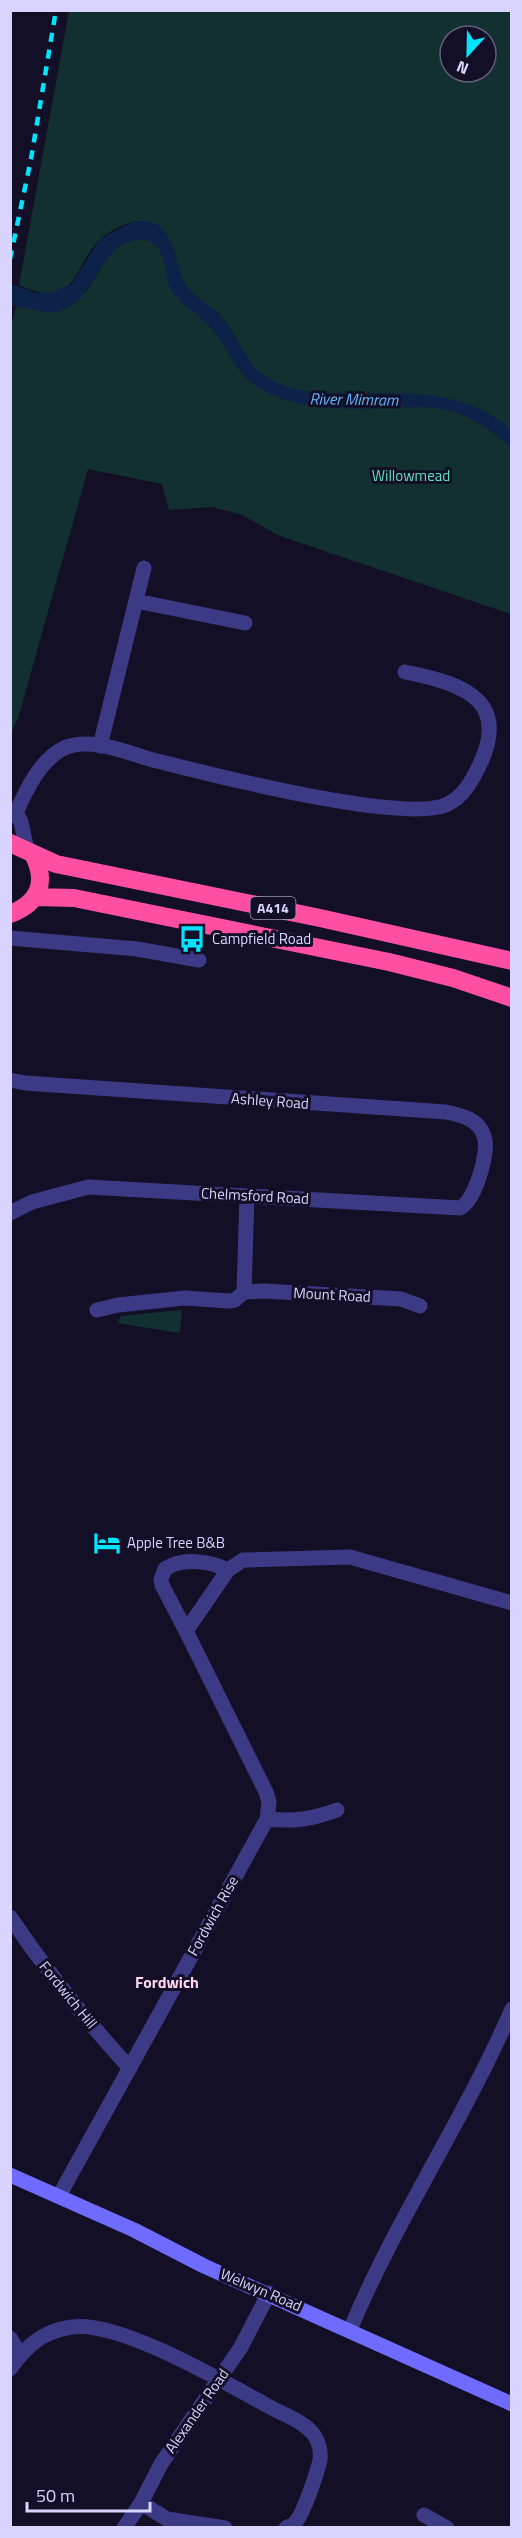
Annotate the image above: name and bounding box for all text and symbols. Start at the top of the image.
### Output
north arrow [438,24,498,84]
text: N [453,55,472,81]
water label: River Mimram [309,386,399,412]
park label: Willowmead [372,464,450,487]
road number: A414 [250,897,296,919]
bus stop icon: Campfield Road [177,924,207,954]
place label: Campfield Road [212,927,311,950]
street label: Ashley Road [230,1086,310,1115]
street label: Chelmsford Road [200,1181,310,1210]
street label: Mount Road [293,1281,371,1308]
hotel icon: Apple Tree B&B [92,1528,122,1558]
place label: Apple Tree B&B [127,1531,225,1554]
street label: Fordwich Rise [181,1872,244,1960]
street label: Fordwich Hill [34,1956,103,2034]
district label: Fordwich [135,1970,199,1994]
street label: Welwyn Road [217,2262,306,2317]
street label: Alexander Road [159,2364,234,2458]
scale bar [27,2475,150,2513]
text: 50 m [36,2482,75,2509]

